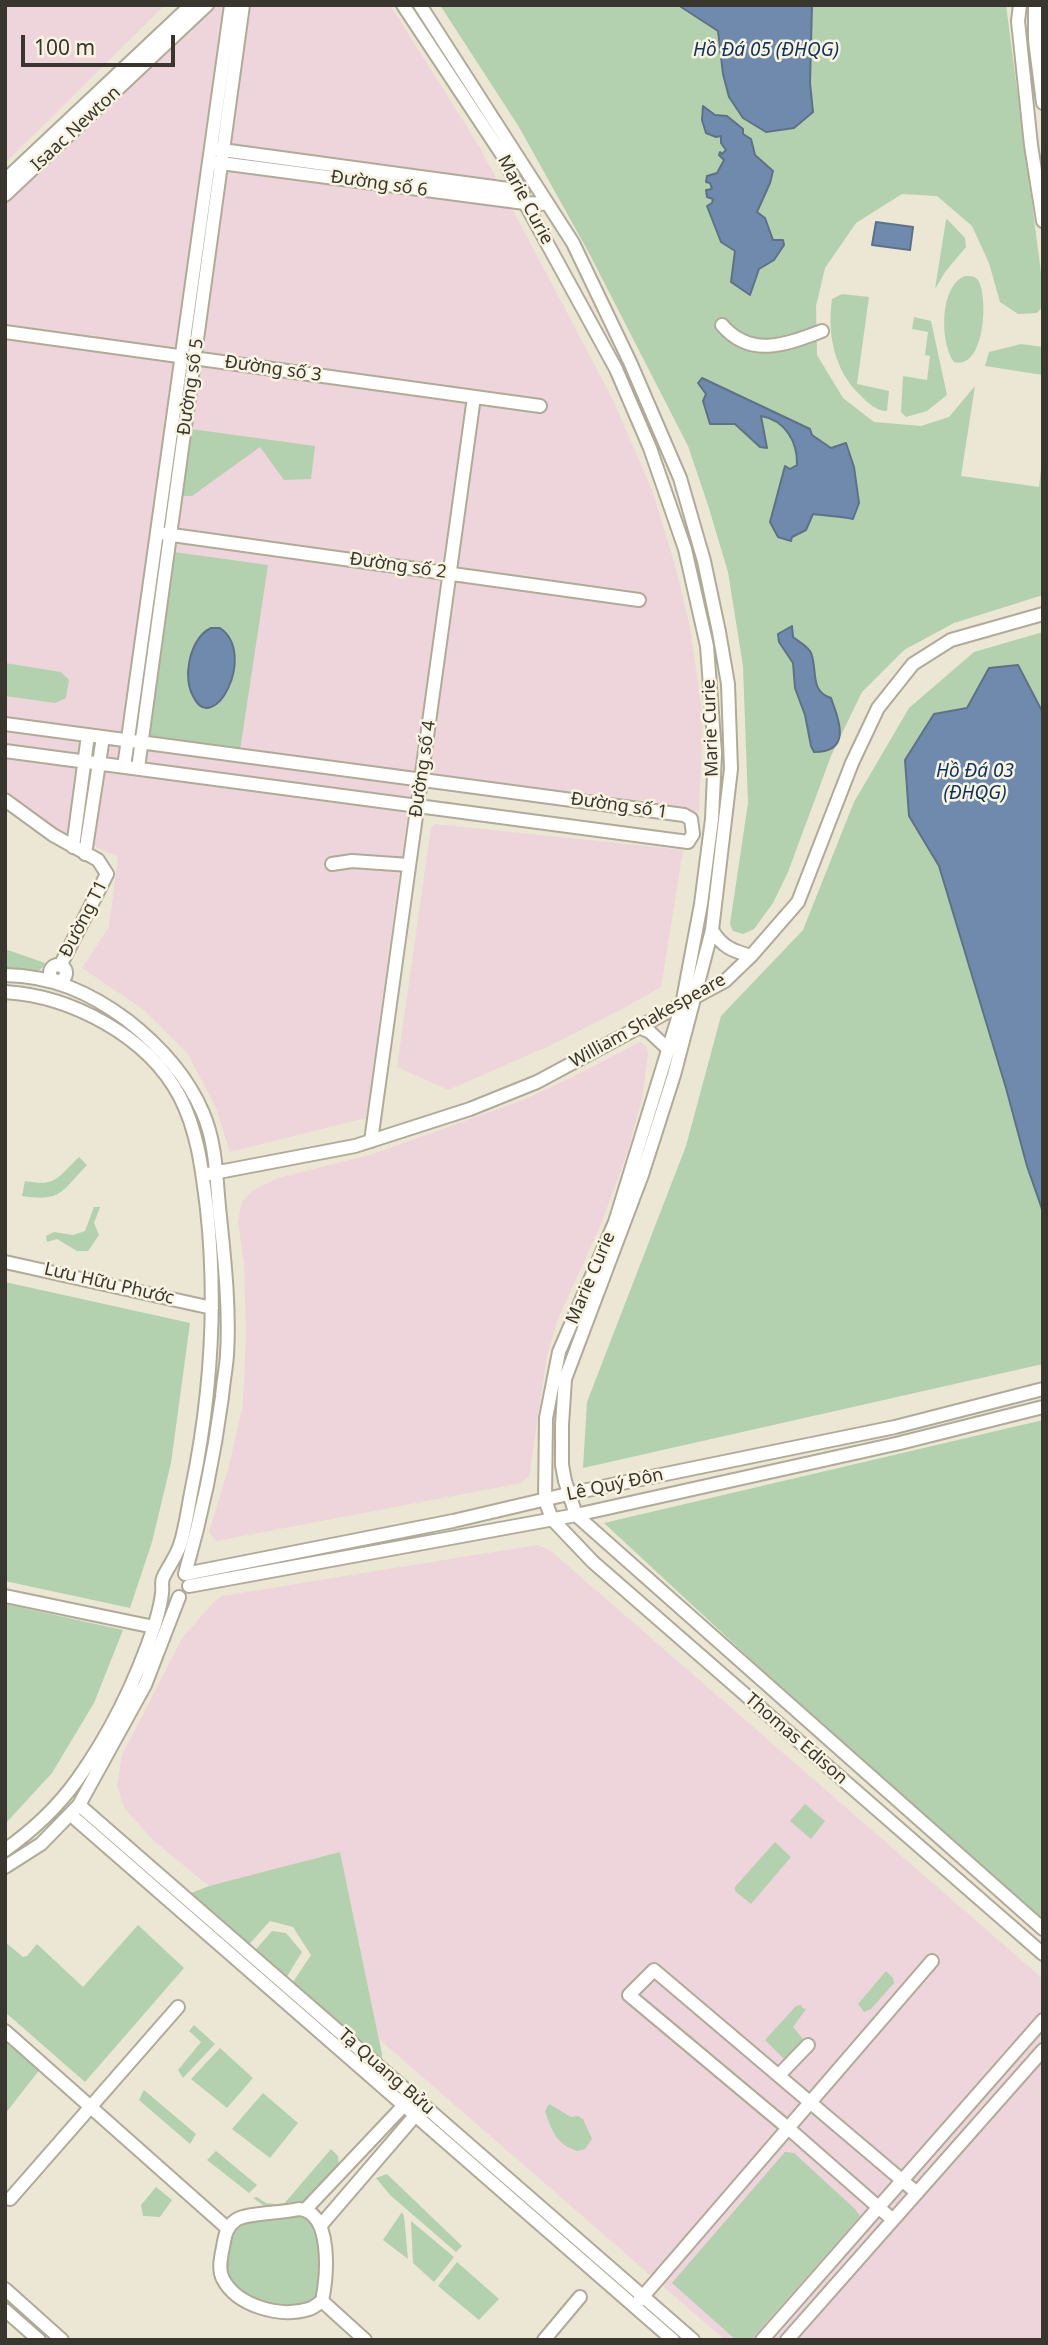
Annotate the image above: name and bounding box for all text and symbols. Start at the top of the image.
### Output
scale bar [24,21,178,65]
text: 100 m [34,33,95,61]
water label: Hồ Đá 05 (ĐHQG) [693,40,839,62]
street label: Isaac Newton [27,82,125,176]
street label: Marie Curie [492,152,558,248]
street label: Đường số 6 [329,167,429,201]
street label: Đường số 5 [174,337,208,437]
street label: Đường số 3 [223,352,323,386]
street label: Đường số 2 [348,549,448,583]
street label: Marie Curie [698,679,724,777]
street label: Đường số 4 [406,719,440,819]
water label: Hồ Đá 03 (ĐHQG) [936,761,1014,805]
street label: Đường số 1 [569,789,669,823]
street label: Đường T1 [55,877,113,961]
street label: William Shakespeare [566,969,730,1073]
street label: Marie Curie [562,1229,620,1327]
street label: Lưu Hữu Phước [42,1259,176,1309]
street label: Lê Quý Đôn [565,1464,665,1506]
street label: Thomas Edison [740,1689,852,1789]
street label: Tạ Quang Bửu [333,2024,439,2120]

